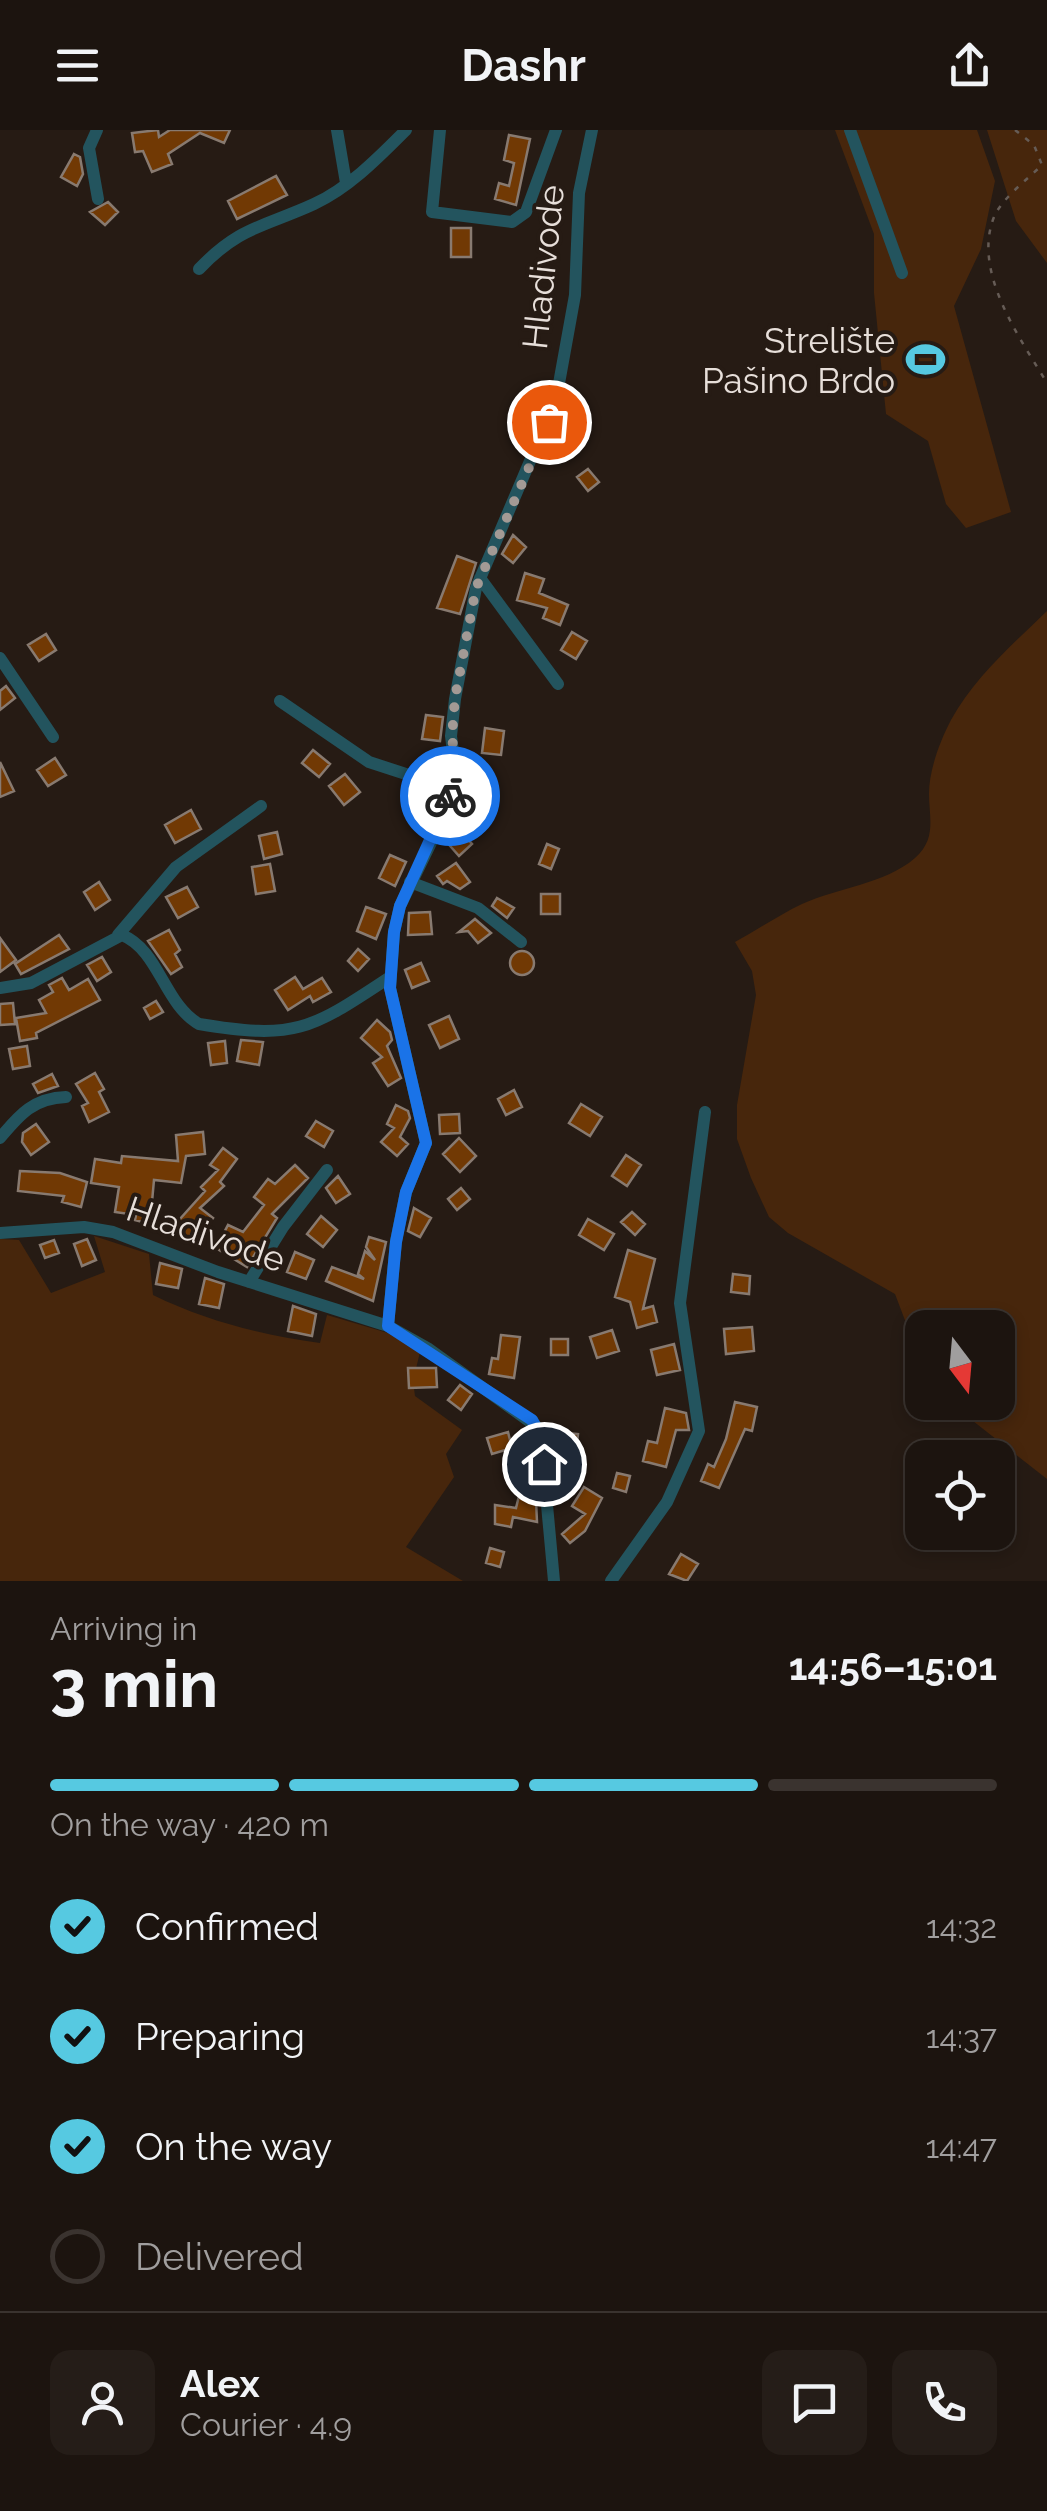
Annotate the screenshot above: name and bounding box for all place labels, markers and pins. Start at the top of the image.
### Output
place label: Strelište Pašino Brdo [702,320,895,401]
sports icon: Strelište Pašino Brdo [904,339,946,381]
pin [507,380,592,465]
pin [502,1422,587,1507]

